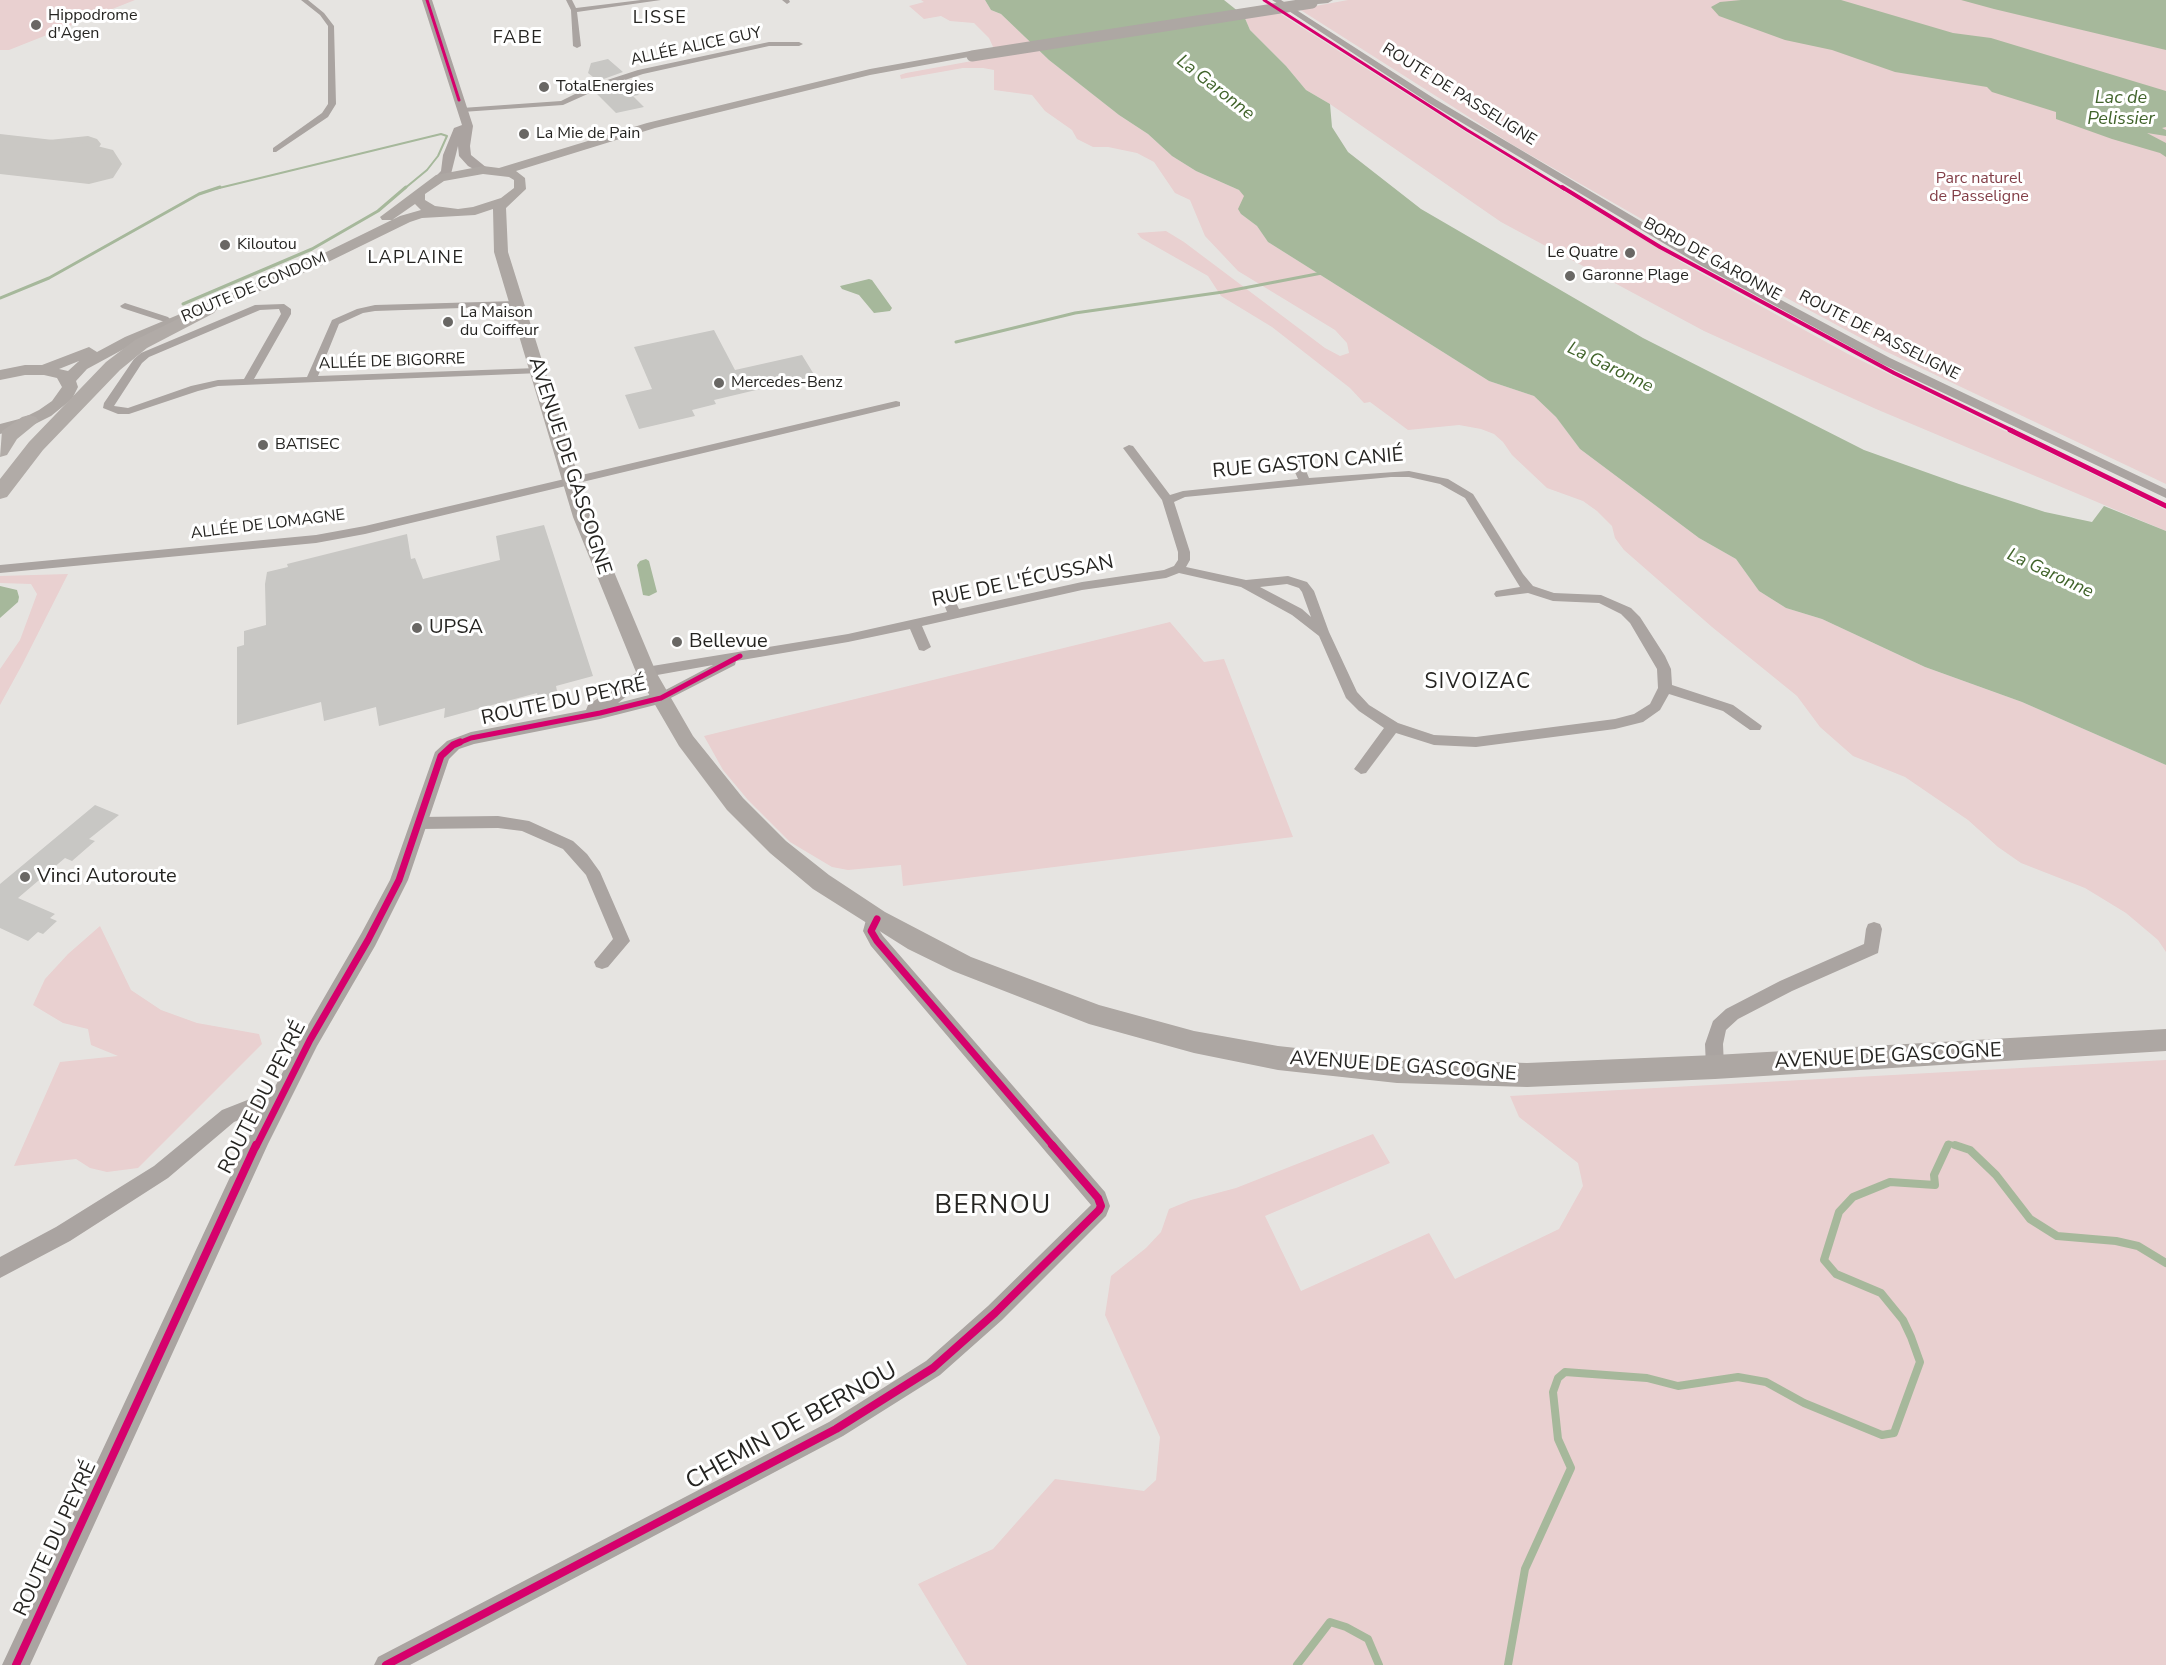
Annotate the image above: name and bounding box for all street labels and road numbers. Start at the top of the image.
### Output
street label: ALLÉE ALICE GUY [629,24,763,70]
street label: ROUTE DE PASSELIGNE [1378,40,1540,150]
street label: BORD DE GARONNE [1640,214,1784,306]
street label: ROUTE DE CONDOM [179,249,329,327]
street label: ROUTE DE PASSELIGNE [1795,287,1963,385]
street label: ALLÉE DE BIGORRE [318,350,466,374]
street label: AVENUE DE GASCOGNE [522,354,616,578]
street label: RUE GASTON CANIÉ [1212,444,1404,484]
street label: ALLÉE DE LOMAGNE [190,506,346,544]
street label: RUE DE L'ÉCUSSAN [930,551,1116,613]
street label: ROUTE DU PEYRÉ [479,673,649,731]
street label: ROUTE DU PEYRÉ [214,1018,312,1178]
street label: AVENUE DE GASCOGNE [1774,1039,2002,1075]
street label: AVENUE DE GASCOGNE [1289,1047,1517,1087]
street label: CHEMIN DE BERNOU [681,1357,903,1497]
street label: ROUTE DU PEYRÉ [10,1458,102,1620]

